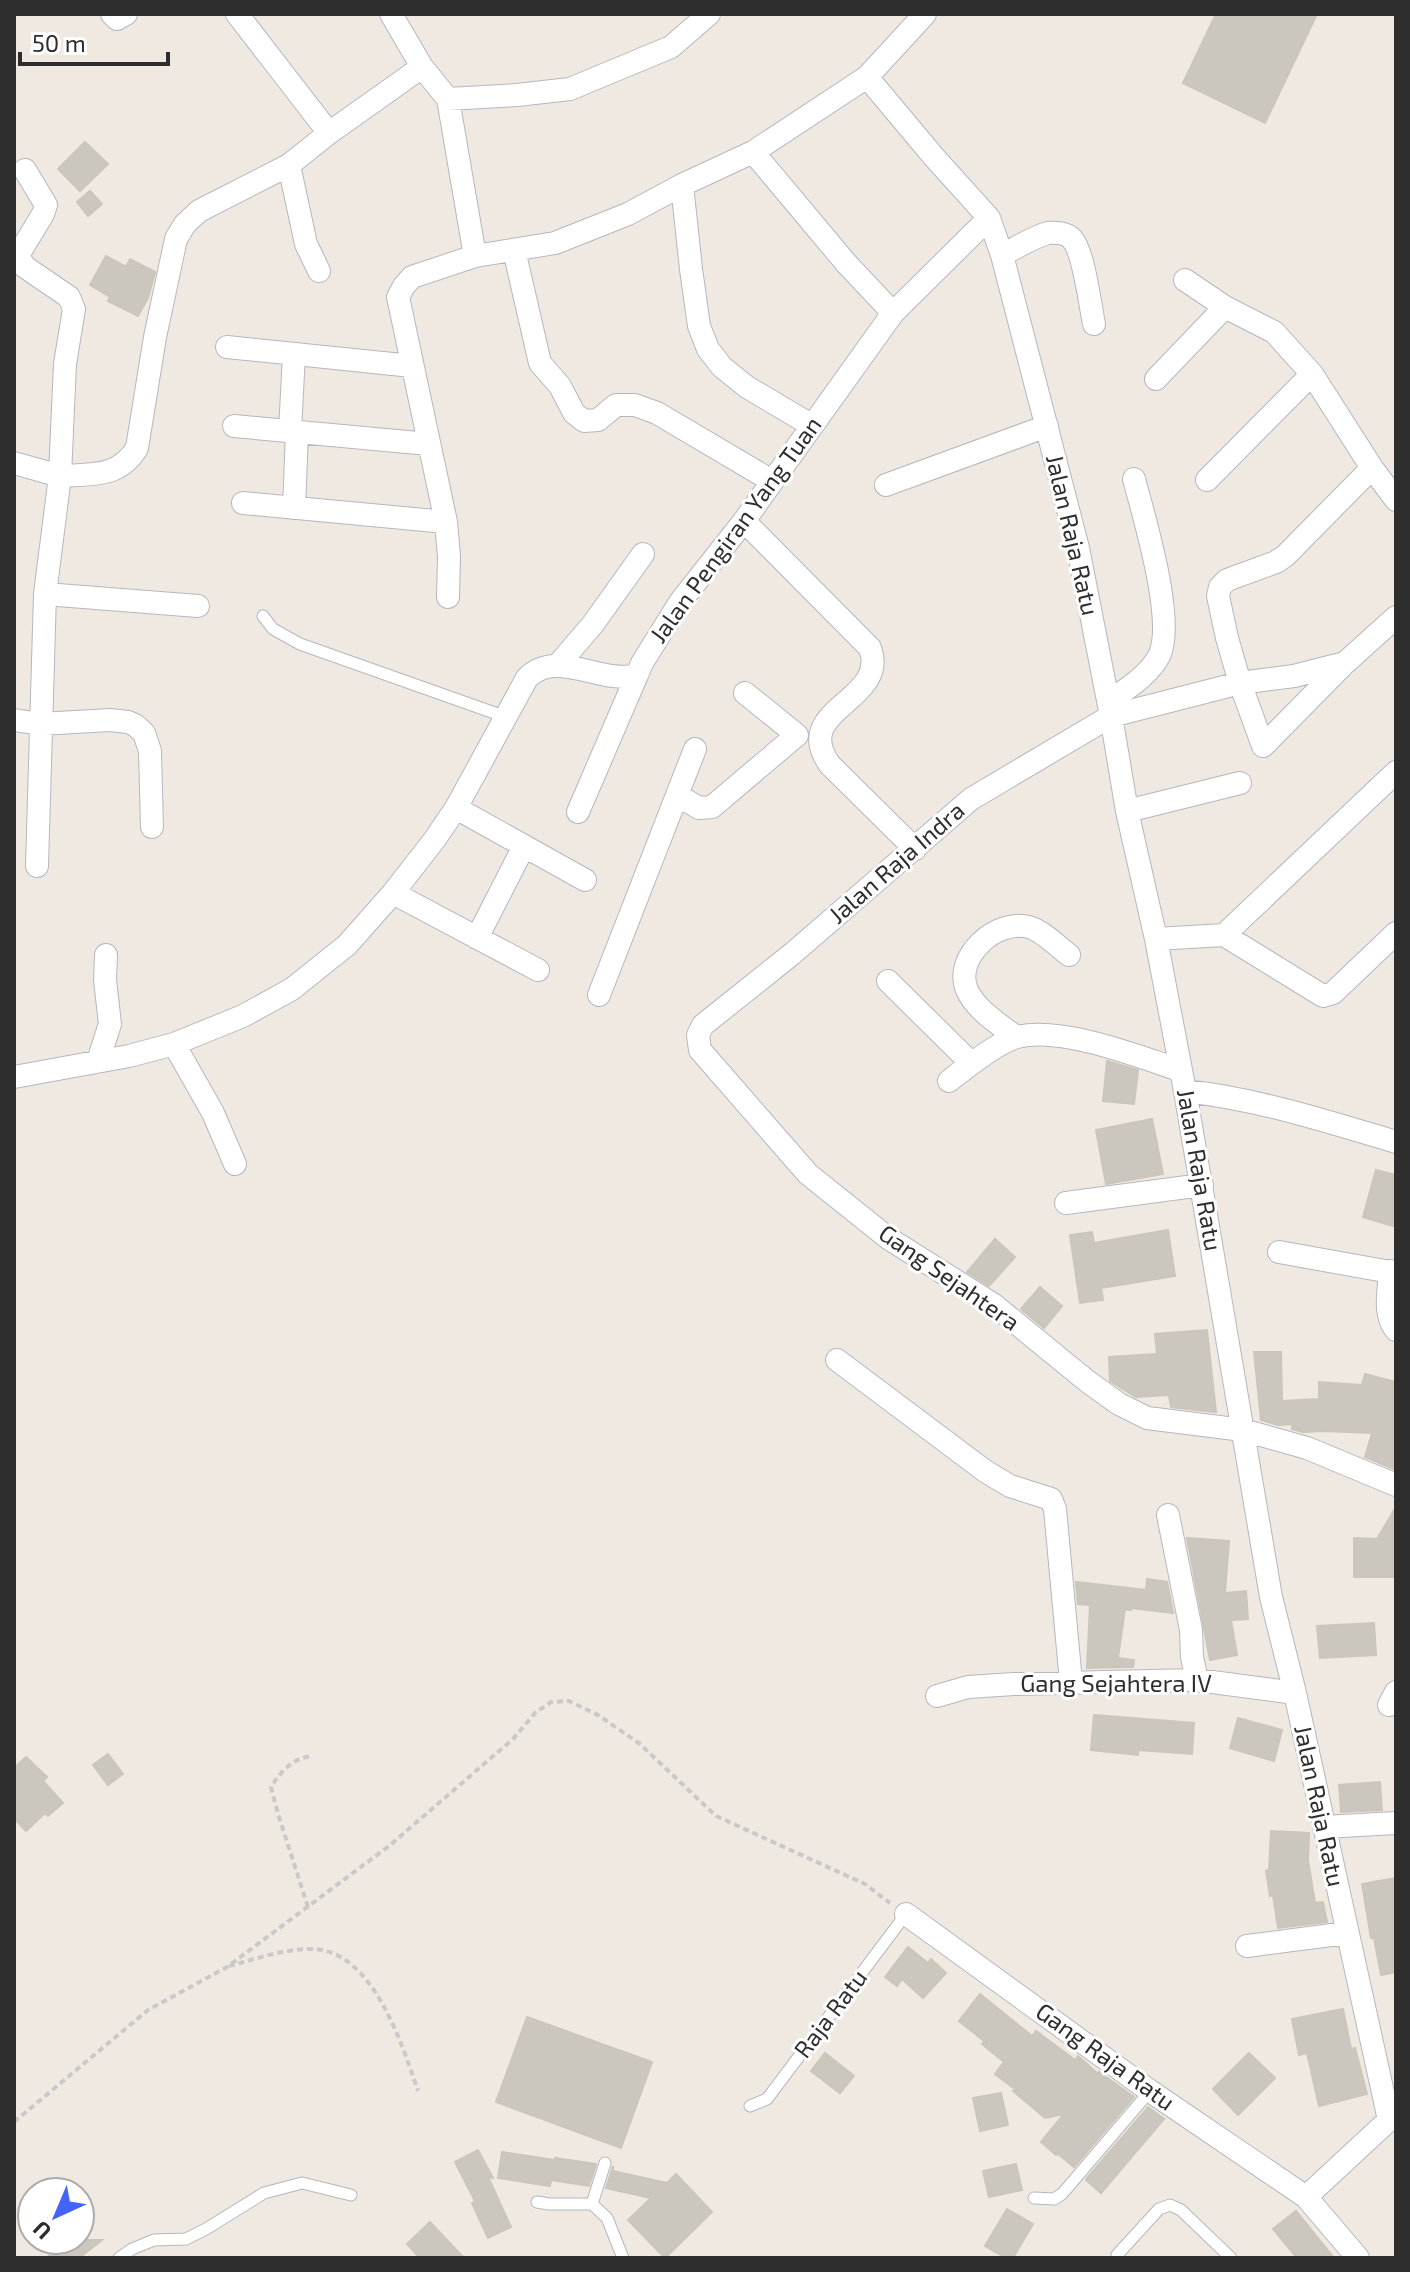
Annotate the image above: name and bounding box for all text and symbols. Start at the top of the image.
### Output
scale bar [20,16,168,66]
text: 50 m [32,28,86,57]
street label: Jalan Pengiran Yang Tuan [643,410,827,648]
street label: Jalan Raja Ratu [1041,451,1106,618]
street label: Jalan Raja Indra [822,795,970,929]
street label: Jalan Raja Ratu [1172,1086,1229,1253]
street label: Gang Sejahtera [874,1218,1026,1336]
street label: Gang Sejahtera IV [1020,1668,1212,1697]
street label: Jalan Raja Ratu [1289,1722,1352,1889]
street label: Raja Ratu [787,1963,872,2063]
street label: Gang Raja Ratu [1031,1996,1181,2116]
north arrow [16,2176,96,2256]
text: U [27,2217,56,2246]

